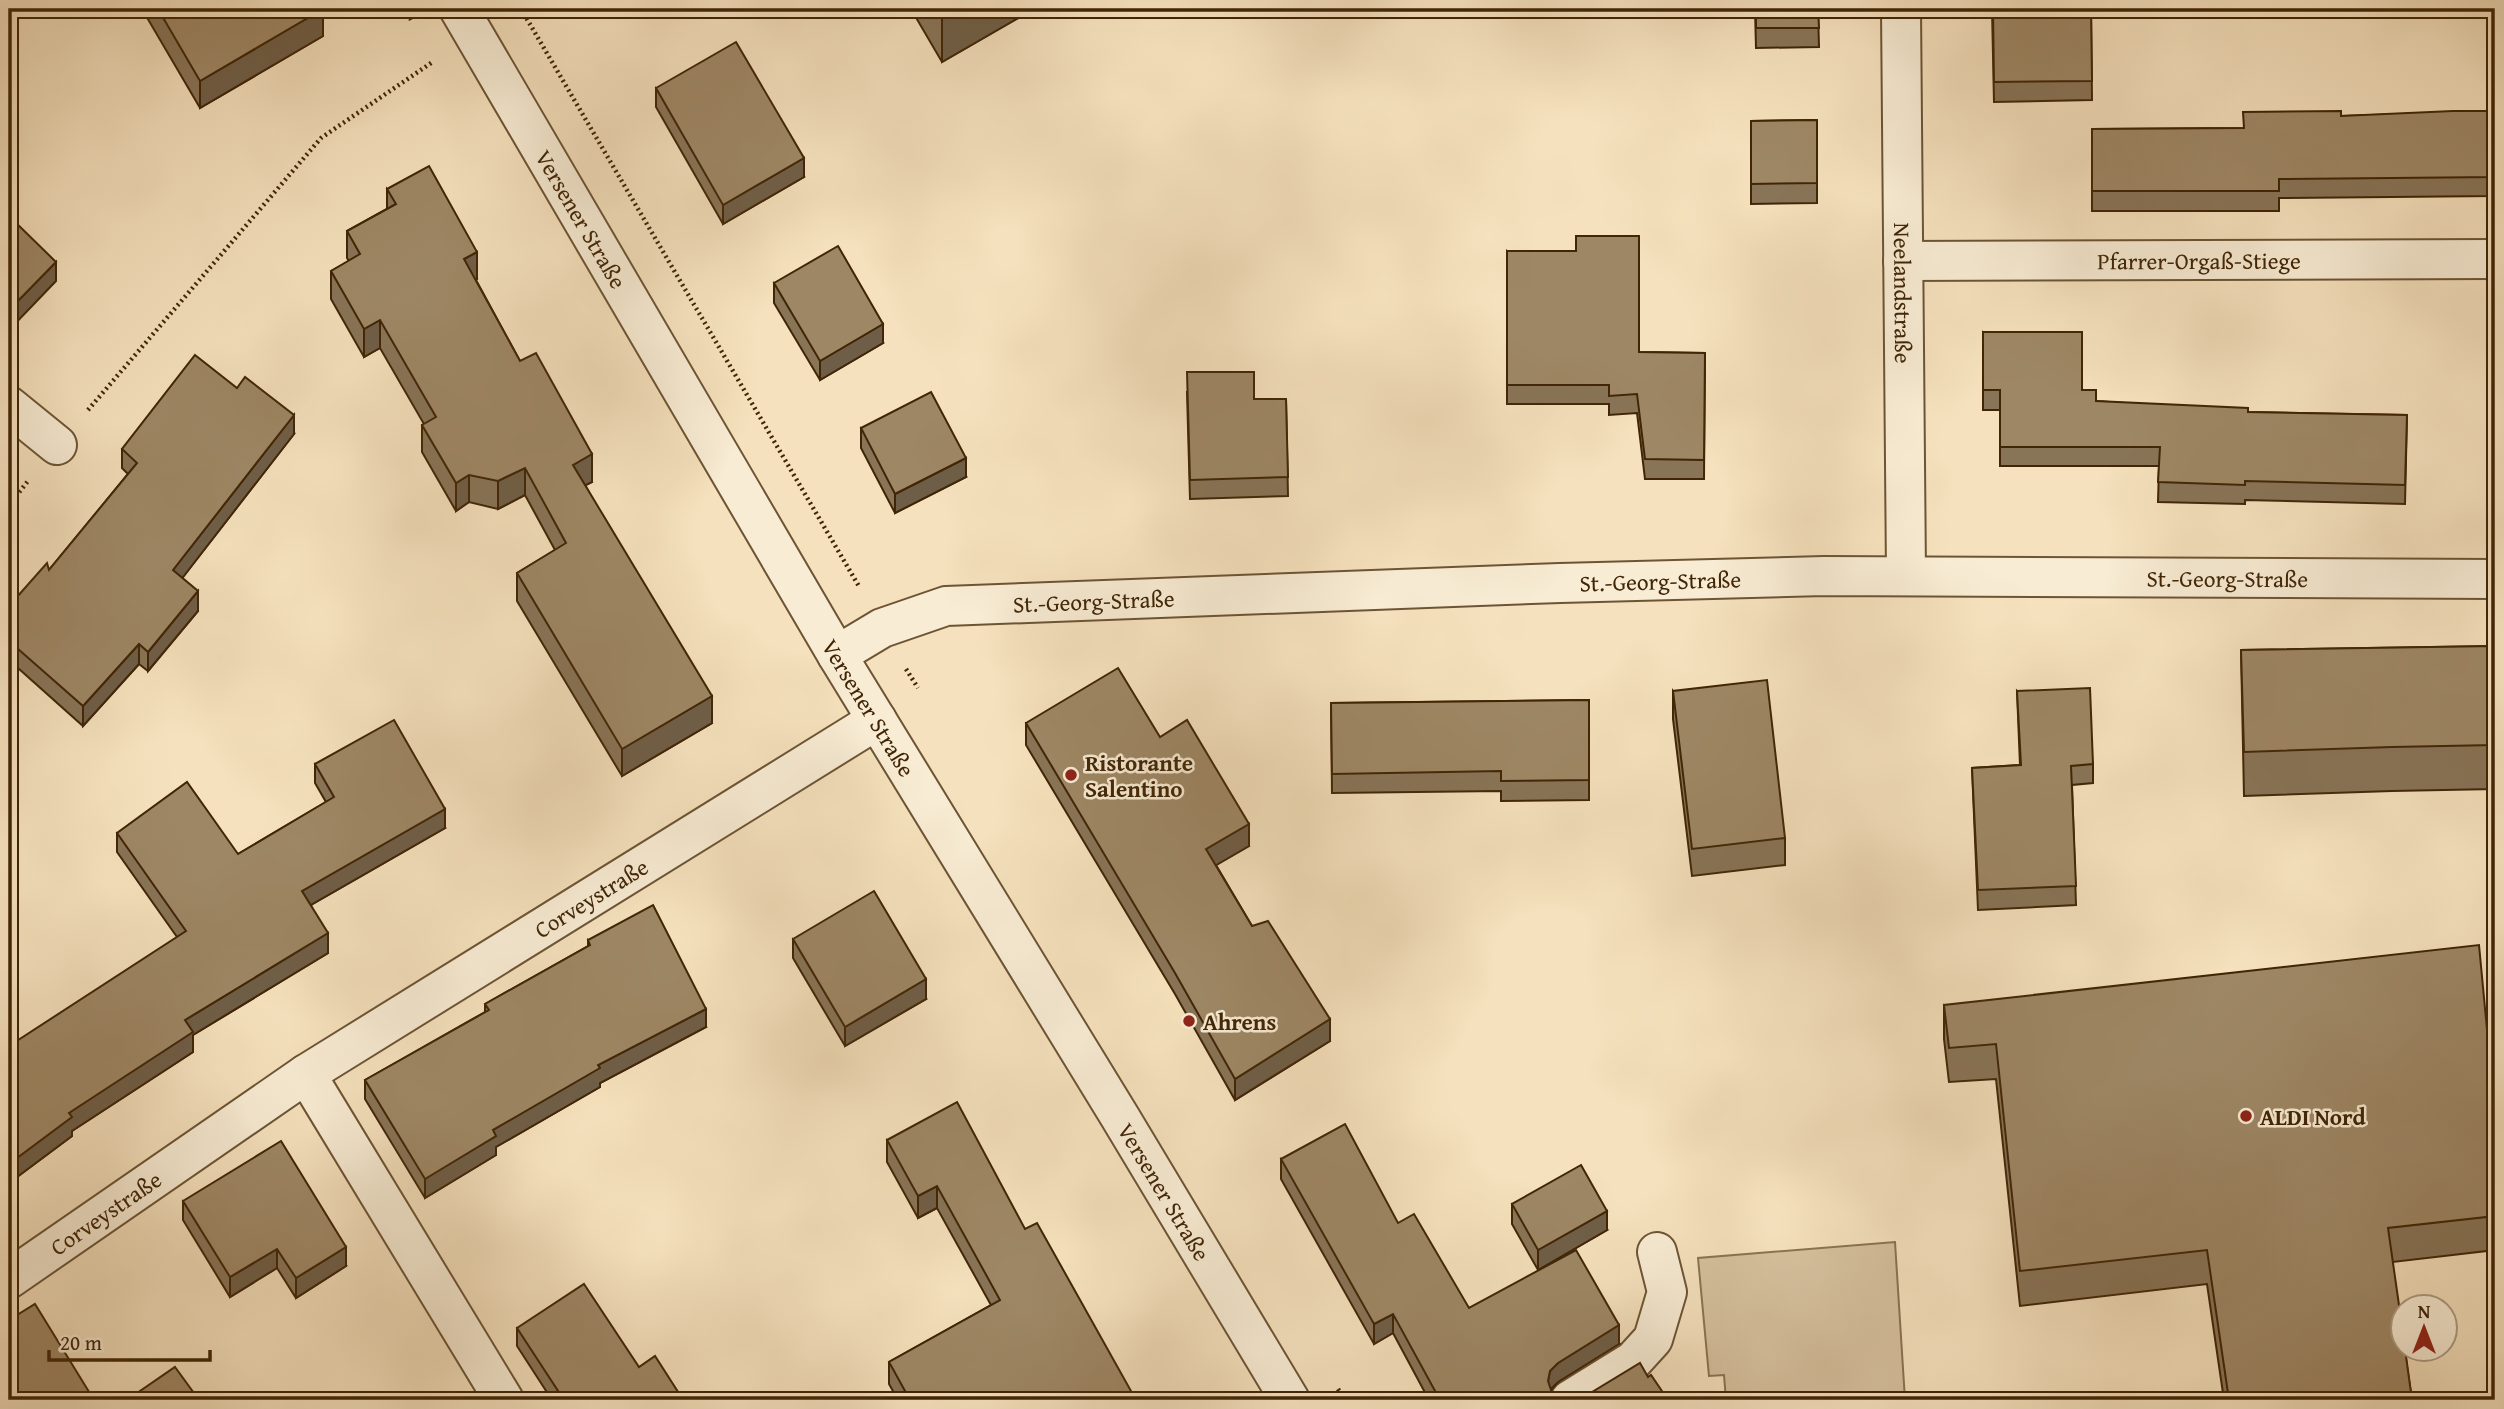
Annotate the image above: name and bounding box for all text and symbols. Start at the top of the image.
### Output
street label: Versener Straße [528,143,635,294]
street label: Neelandstraße [1886,222,1921,364]
street label: Pfarrer-Orgaß-Stiege [2097,243,2301,277]
street label: St.-Georg-Straße [2146,561,2308,595]
street label: St.-Georg-Straße [1579,562,1742,599]
street label: St.-Georg-Straße [1012,581,1175,620]
street label: Versener Straße [814,632,924,783]
place label: Ristorante Salentino [1085,746,1193,805]
marker: Ristorante Salentino [1063,767,1079,783]
street label: Corveystraße [527,850,654,945]
place label: Ahrens [1203,1005,1276,1038]
marker: Ahrens [1181,1013,1197,1029]
place label: ALDI Nord [2260,1100,2366,1133]
marker: ALDI Nord [2238,1108,2254,1124]
street label: Versener Straße [1110,1116,1219,1267]
street label: Corveystraße [43,1162,168,1263]
north arrow [2388,1294,2458,1364]
text: N [2418,1297,2431,1325]
scale bar [49,1318,210,1362]
text: 20 m [60,1327,102,1358]

